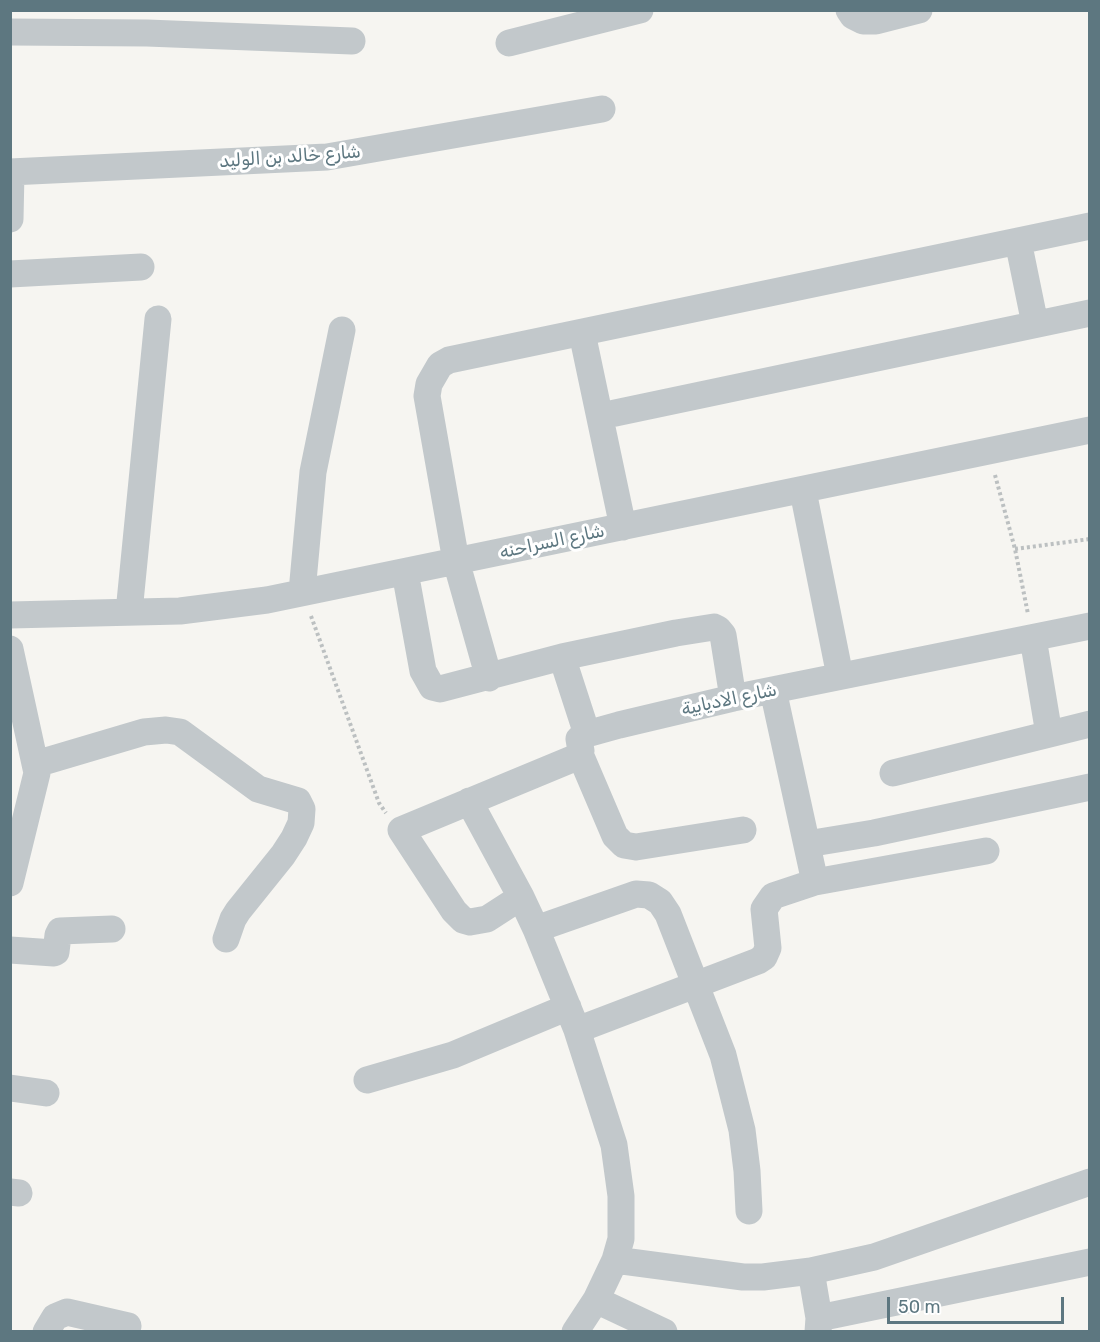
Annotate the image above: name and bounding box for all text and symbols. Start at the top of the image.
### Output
street label: شارع خالد بن الوليد [218,141,362,173]
street label: شارع السراحنه [498,520,606,564]
street label: شارع الاديابية [679,679,779,721]
scale bar [890,1285,1067,1323]
text: 50 m [898,1296,941,1318]

